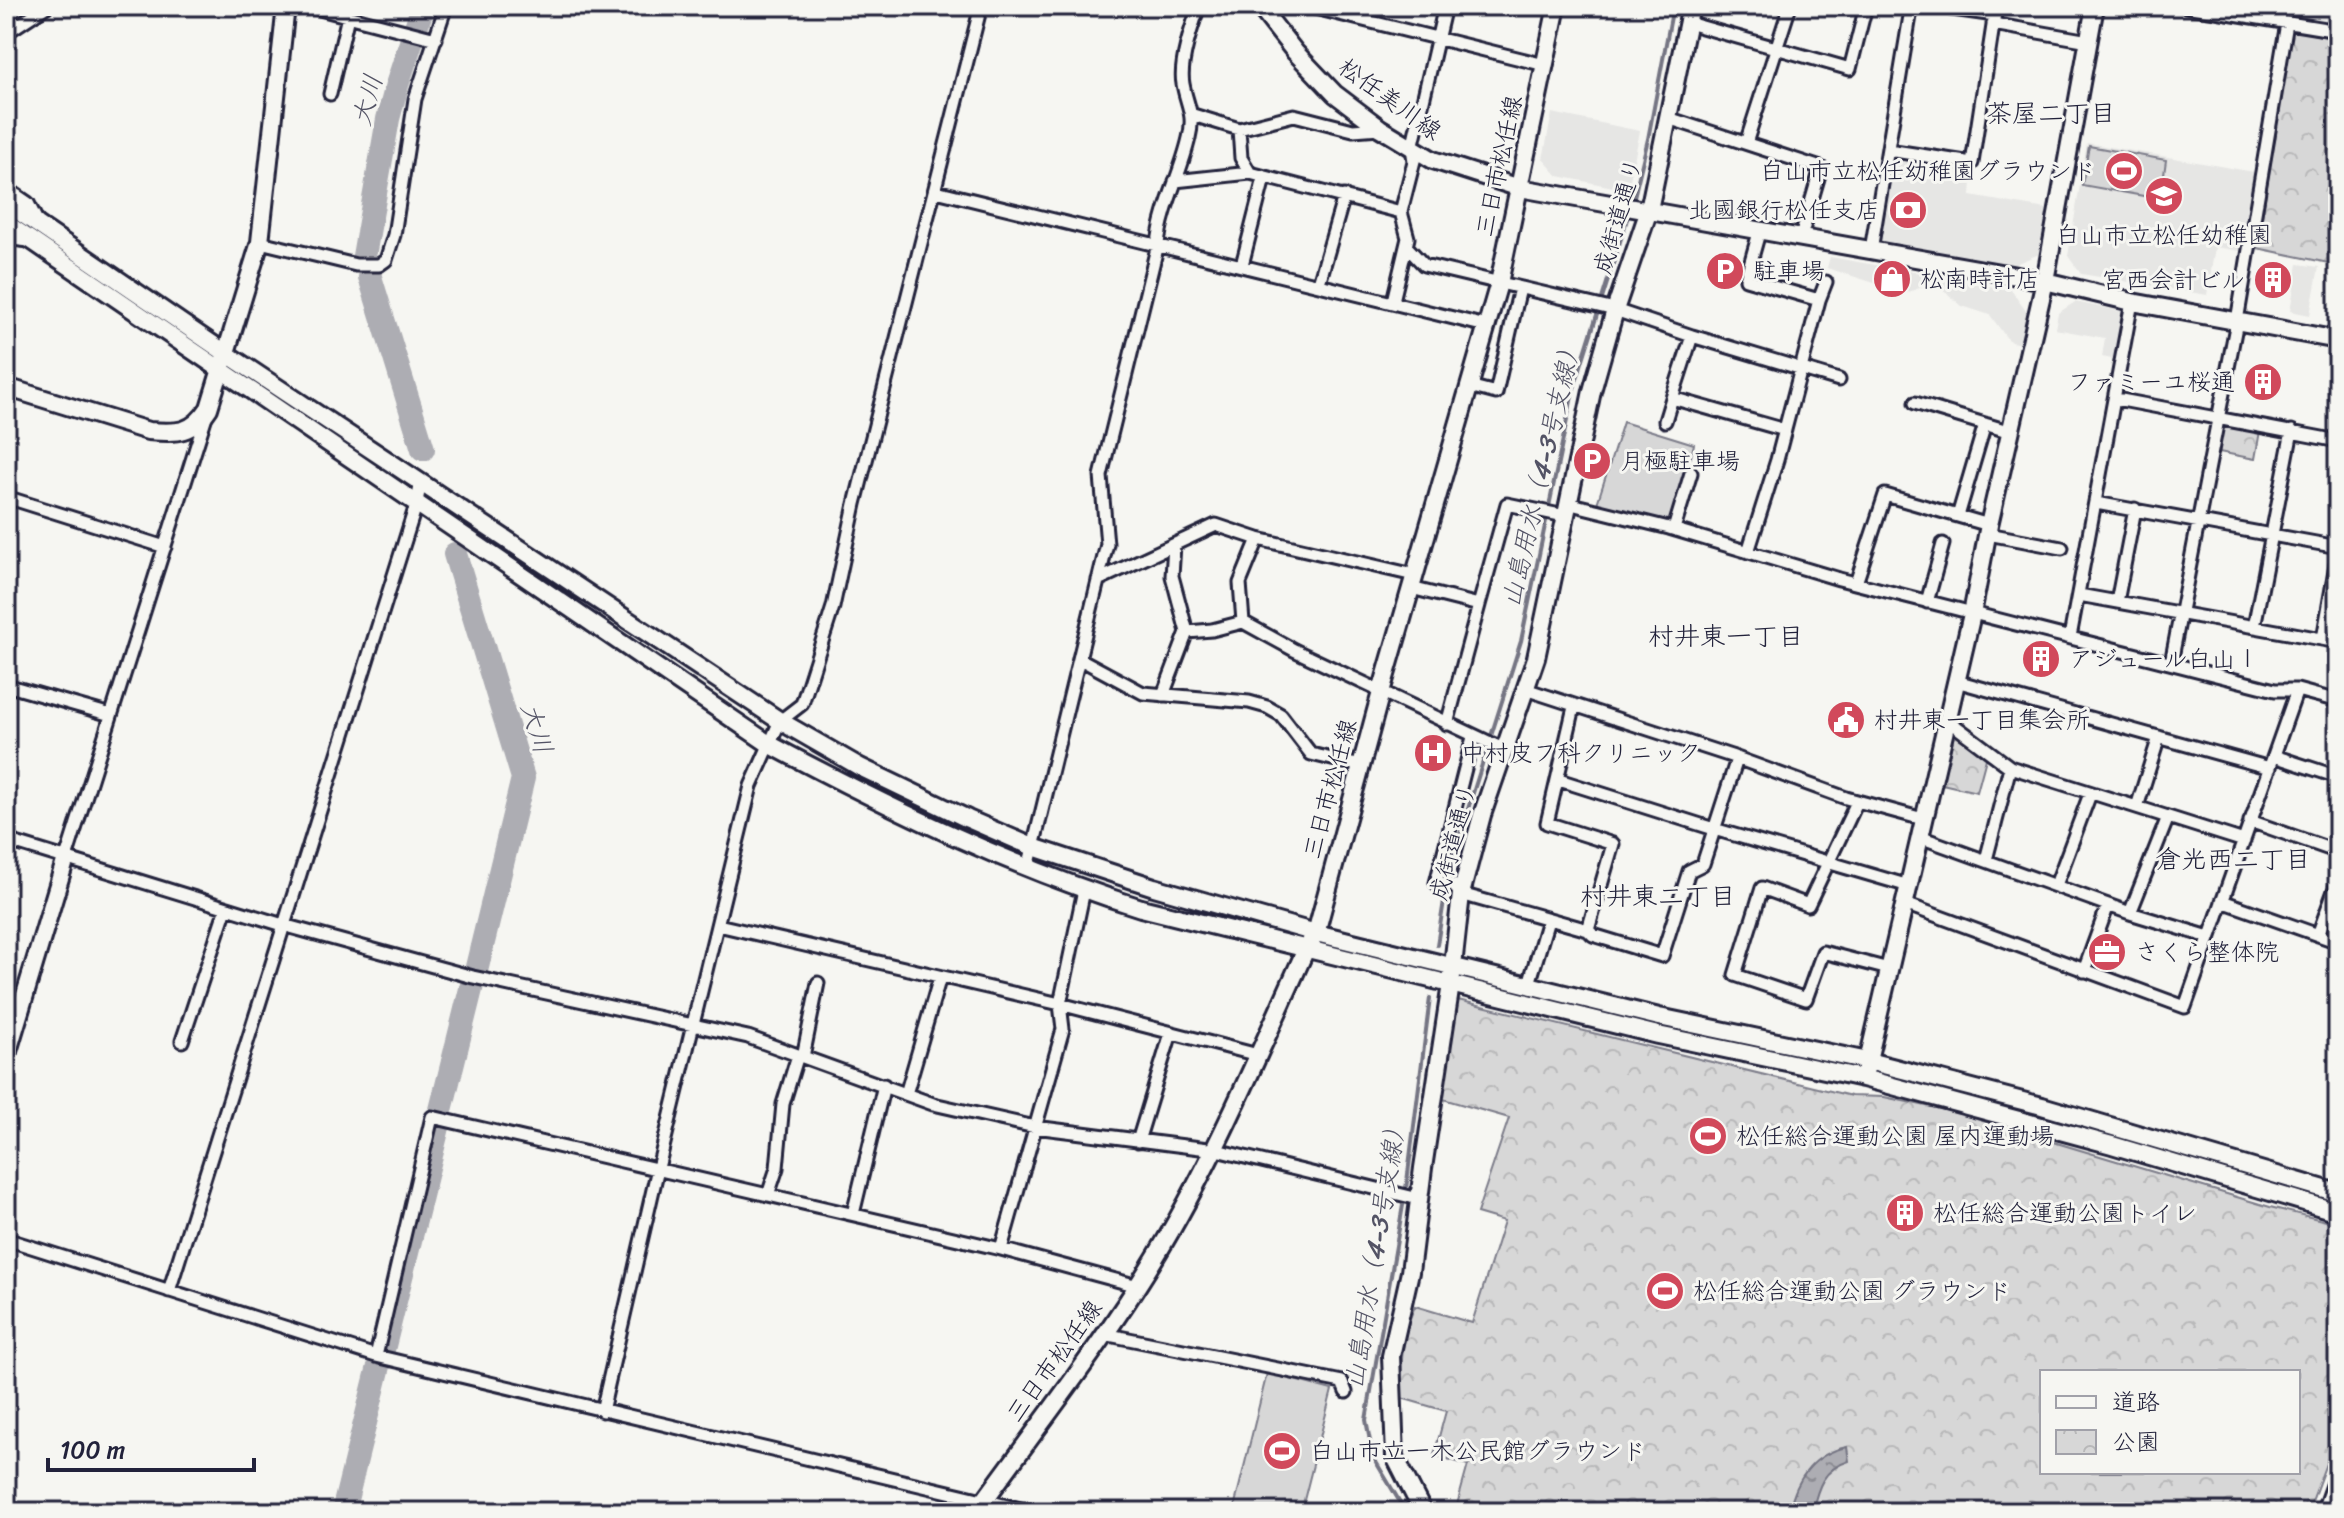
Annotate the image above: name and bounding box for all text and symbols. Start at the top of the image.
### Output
street label: 松任美川線 [1329,47,1451,151]
water label: 大川 [338,69,396,131]
district label: 茶屋二丁目 [1986,90,2116,136]
street label: 三日市松任線 [1463,91,1535,241]
place label: 白山市立松任幼稚園グラウンド [1760,150,2096,192]
sports icon: 白山市立松任幼稚園グラウンド [2103,150,2145,192]
street label: 成街道通り [1581,153,1655,279]
school or university icon: 白山市立松任幼稚園 [2143,175,2185,217]
place label: 北國銀行松任支店 [1688,189,1880,231]
bank icon: 北國銀行松任支店 [1887,189,1929,231]
place label: 白山市立松任幼稚園 [2056,214,2272,256]
parking icon: 駐車場 [1704,250,1746,292]
place label: 駐車場 [1753,250,1825,292]
shop icon: 松南時計店 [1871,258,1913,300]
place label: 松南時計店 [1920,258,2040,300]
place label: 宮西会計ビル [2101,259,2245,301]
building icon: 宮西会計ビル [2252,259,2294,301]
water label: 山島用水（4-3号支線） [1487,332,1595,612]
place label: ファミーユ桜通 [2067,361,2235,403]
building icon: ファミーユ桜通 [2242,361,2284,403]
parking icon: 月極駐車場 [1571,440,1613,482]
place label: 月極駐車場 [1620,440,1740,482]
district label: 村井東一丁目 [1648,613,1804,659]
building icon: アジュール白山Ⅰ [2020,638,2062,680]
place label: アジュール白山Ⅰ [2069,638,2260,680]
water label: 大川 [507,696,567,760]
public building icon: 村井東一丁目集会所 [1825,699,1867,741]
place label: 村井東一丁目集会所 [1874,699,2090,741]
street label: 三日市松任線 [1291,714,1369,864]
hospital icon: 中村皮フ科クリニック [1412,732,1454,774]
place label: 中村皮フ科クリニック [1461,732,1701,774]
street label: 成街道通り [1417,779,1489,905]
district label: 倉光西二丁目 [2155,836,2311,882]
district label: 村井東二丁目 [1580,873,1736,919]
office icon: さくら整体院 [2086,931,2128,973]
place label: さくら整体院 [2135,931,2279,973]
water label: 山島用水（4-3号支線） [1331,1112,1419,1392]
sports icon: 松任総合運動公園 屋内運動場 [1687,1115,1729,1157]
place label: 松任総合運動公園 屋内運動場 [1736,1115,2054,1157]
building icon: 松任総合運動公園トイレ [1884,1192,1926,1234]
place label: 松任総合運動公園トイレ [1933,1192,2197,1234]
sports icon: 松任総合運動公園 グラウンド [1644,1270,1686,1312]
place label: 松任総合運動公園 グラウンド [1693,1270,2011,1312]
street label: 三日市松任線 [995,1290,1113,1432]
legend [2040,1370,2300,1474]
text: 道路 [2112,1381,2160,1423]
text: 公園 [2112,1421,2160,1463]
scale bar [48,1422,254,1472]
text: 100 m [60,1429,125,1471]
sports icon: 白山市立一木公民館グラウンド [1261,1430,1303,1472]
place label: 白山市立一木公民館グラウンド [1310,1430,1646,1472]

